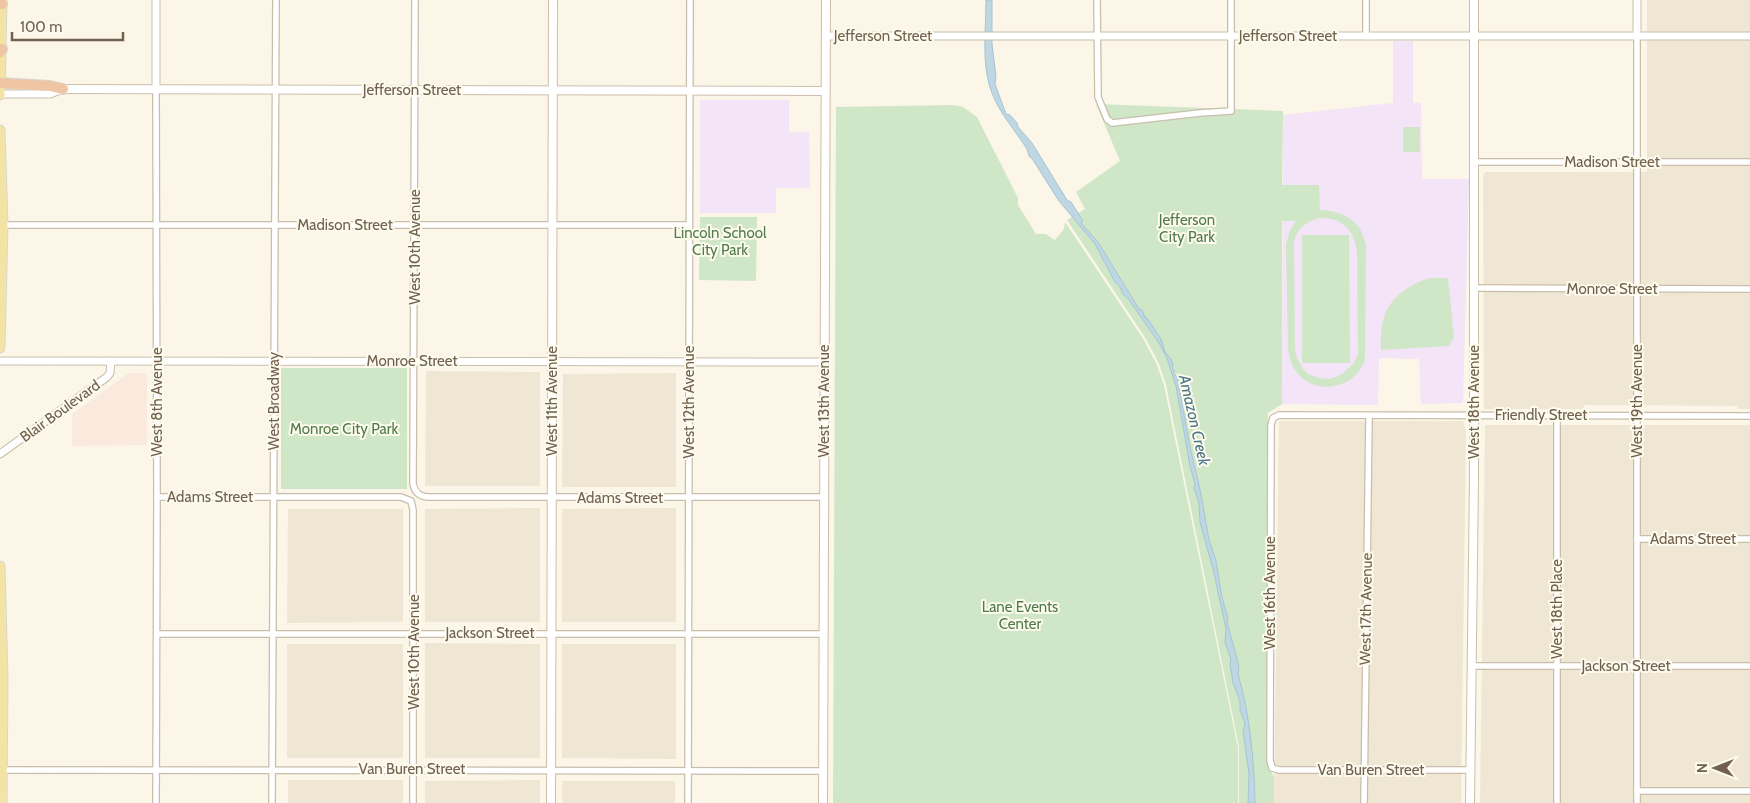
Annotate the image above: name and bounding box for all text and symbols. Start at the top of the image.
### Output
scale bar [12,10,124,42]
text: 100 m [20,18,62,36]
street label: Jefferson Street [833,27,932,45]
street label: Jefferson Street [1238,27,1337,45]
street label: Jefferson Street [362,81,461,99]
street label: Madison Street [1564,153,1660,171]
street label: West 10th Avenue [406,189,424,305]
park label: Jefferson City Park [1158,211,1215,246]
street label: Madison Street [297,216,393,234]
park label: Lincoln School City Park [673,224,767,259]
street label: Monroe Street [1566,280,1658,298]
street label: West 13th Avenue [815,344,833,458]
street label: West 19th Avenue [1628,344,1646,458]
street label: West 12th Avenue [680,345,698,458]
street label: West 18th Avenue [1465,345,1483,459]
street label: West 11th Avenue [543,346,561,456]
street label: West 8th Avenue [148,347,166,457]
street label: West Broadway [265,351,283,450]
street label: Monroe Street [366,352,458,370]
water label: Amazon Creek [1175,372,1214,468]
street label: Blair Boulevard [17,376,103,446]
street label: Friendly Street [1495,406,1587,424]
park label: Monroe City Park [290,420,398,438]
street label: Adams Street [167,488,253,506]
street label: Adams Street [577,489,663,507]
street label: Adams Street [1650,530,1736,548]
street label: West 16th Avenue [1261,536,1279,650]
street label: West 17th Avenue [1356,552,1376,665]
street label: West 18th Place [1548,559,1566,659]
street label: West 10th Avenue [405,594,423,710]
park label: Lane Events Center [982,598,1058,633]
street label: Jackson Street [444,624,535,642]
street label: Jackson Street [1580,657,1671,675]
north arrow [1690,743,1740,793]
street label: Van Buren Street [359,760,465,778]
street label: Van Buren Street [1318,761,1424,779]
text: N [1693,763,1711,773]

